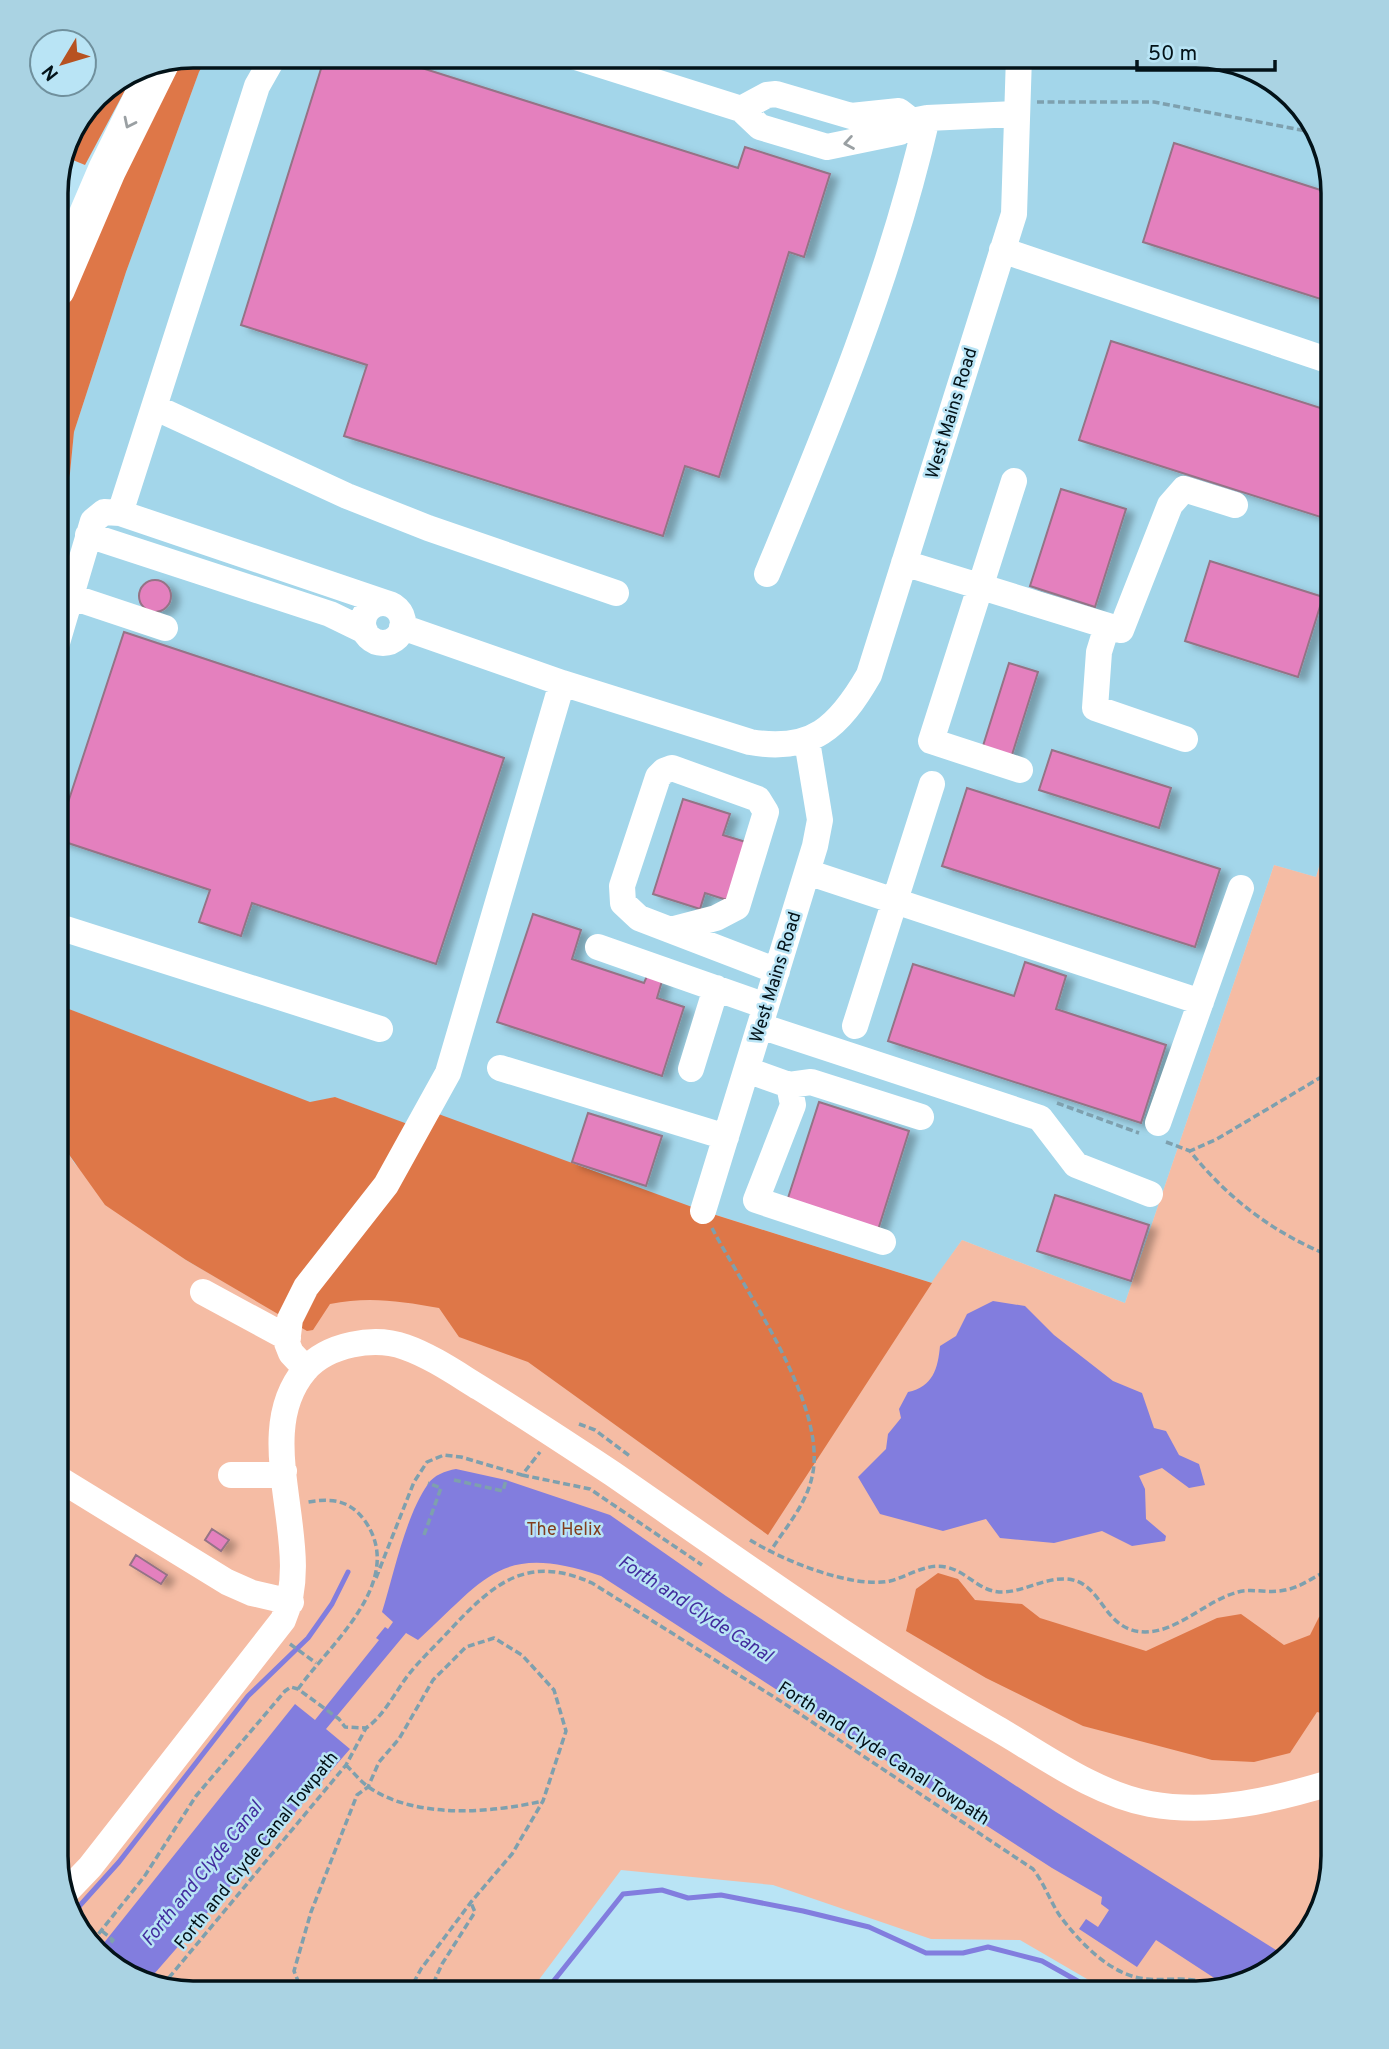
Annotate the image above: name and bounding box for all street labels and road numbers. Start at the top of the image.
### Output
street label: West Mains Road [922,345,983,482]
street label: West Mains Road [746,909,807,1046]
street label: Forth and Clyde Canal Towpath [773,1677,993,1831]
street label: Forth and Clyde Canal Towpath [169,1747,343,1953]

